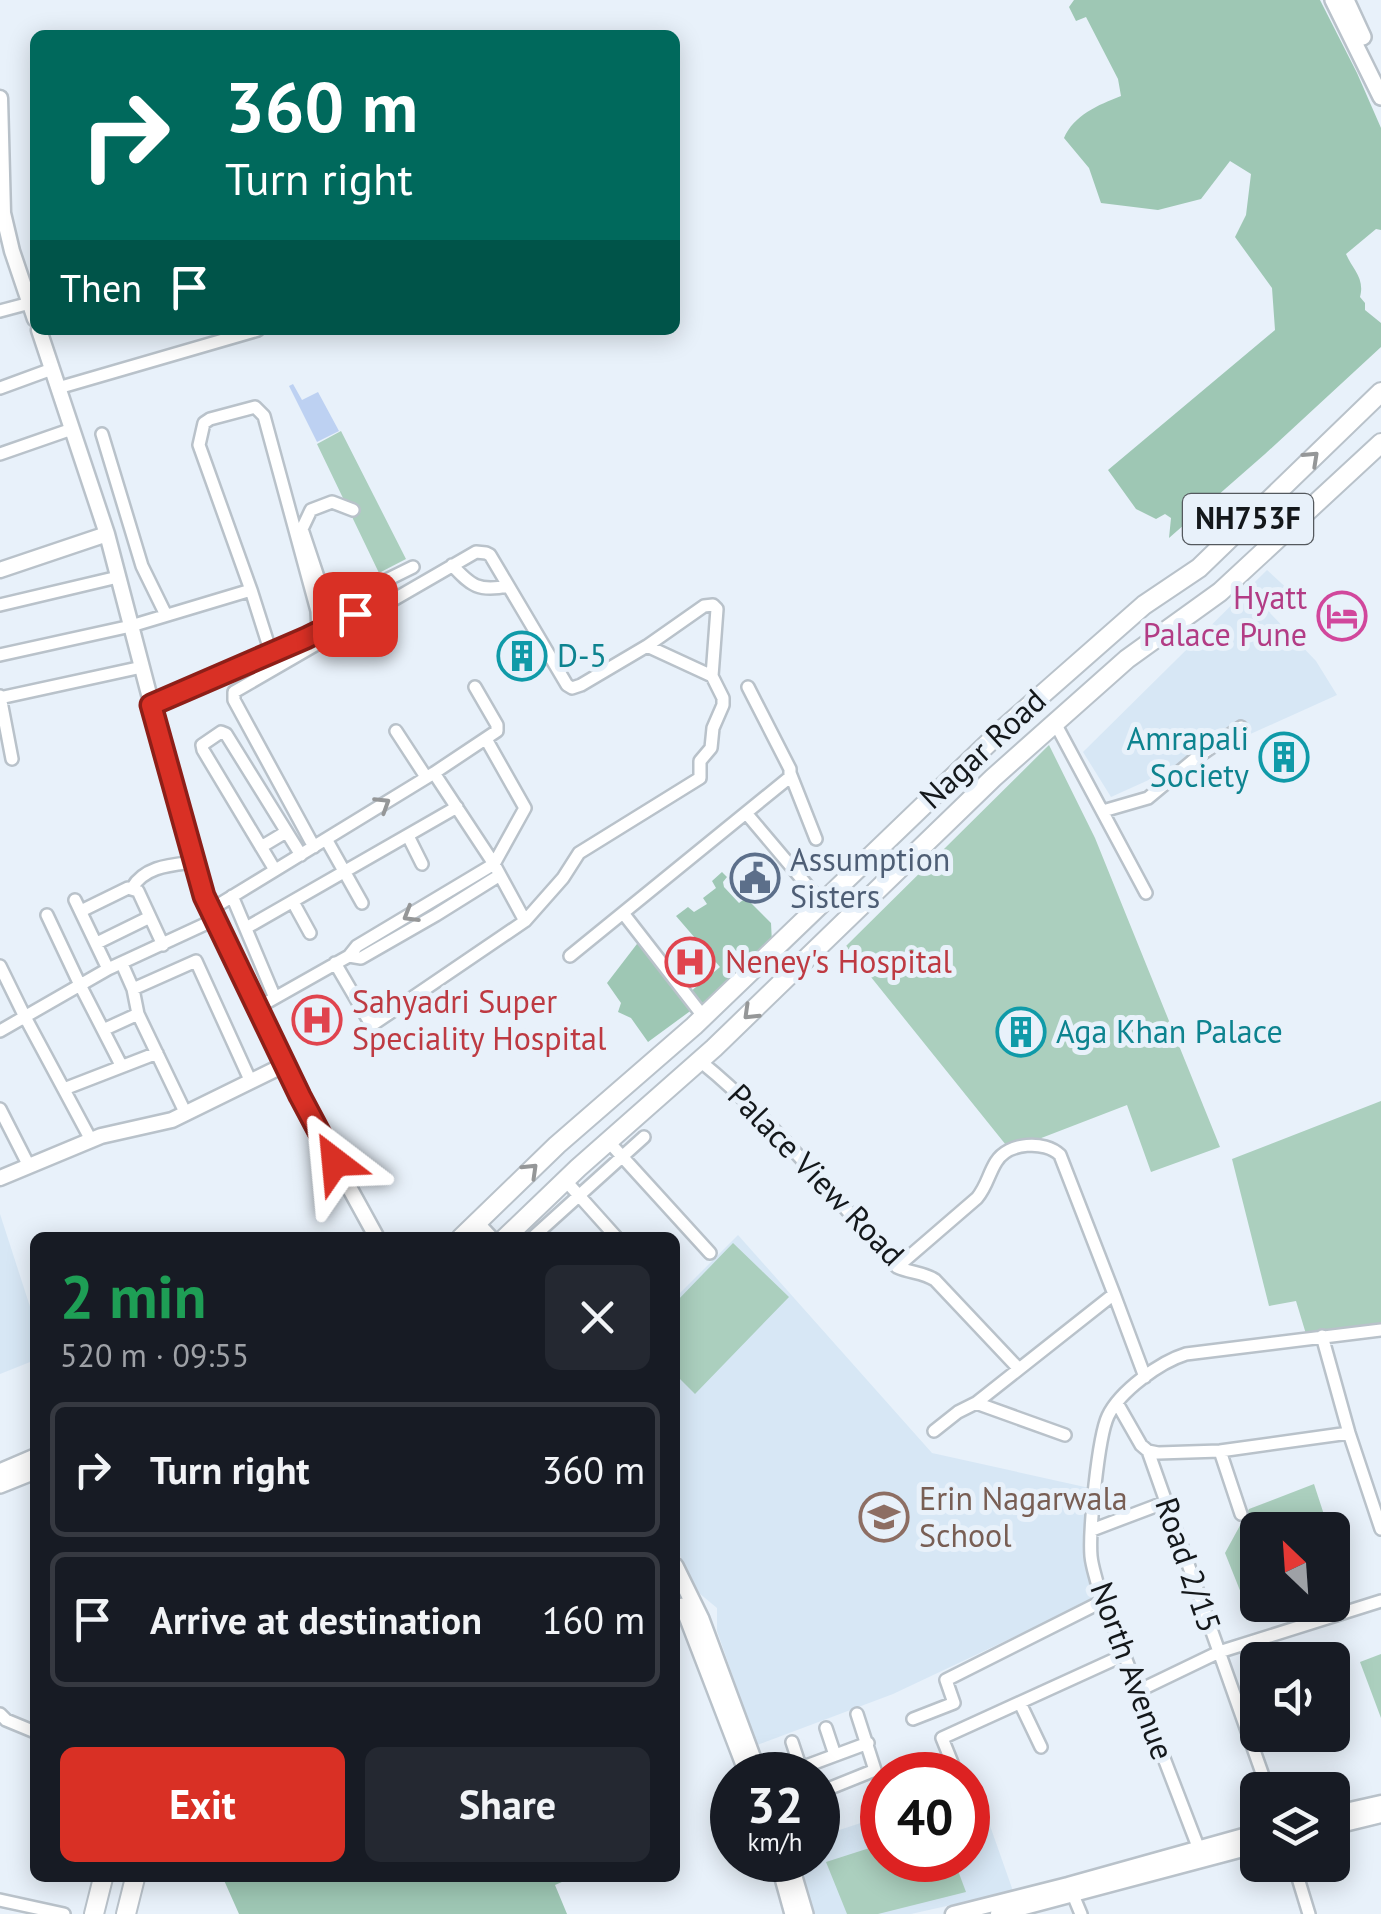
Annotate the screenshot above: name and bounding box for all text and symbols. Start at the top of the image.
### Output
text: 360 m [225,61,418,151]
icon: right [60,70,190,200]
text: Turn right [225,149,413,207]
icon: arrive [162,260,217,315]
text: Then [60,263,142,312]
one-way arrow [1300,452,1319,470]
road number: NH753F [1183,494,1313,544]
pin [313,572,398,657]
place label: Hyatt Palace Pune [1143,576,1307,655]
icon: arrive [328,587,383,642]
hotel icon: Hyatt Palace Pune [1316,590,1368,642]
building icon: D-5 [496,630,548,682]
place label: D-5 [557,634,607,676]
street label: Nagar Road [910,679,1054,817]
place label: Amrapali Society [1126,717,1249,796]
building icon: Amrapali Society [1258,731,1310,783]
one-way arrow [372,798,390,817]
place label: Assumption Sisters [790,838,950,917]
public building icon: Assumption Sisters [729,852,781,904]
one-way arrow [403,903,421,922]
hospital icon: Neney's Hospital [664,936,716,988]
place label: Neney's Hospital [725,940,953,982]
place label: Sahyadri Super Speciality Hospital [352,980,607,1059]
hospital icon: Sahyadri Super Speciality Hospital [291,994,343,1046]
one-way arrow [744,1001,762,1019]
building icon: Aga Khan Palace [995,1006,1047,1058]
place label: Aga Khan Palace [1056,1010,1283,1052]
street label: Palace View Road [719,1074,914,1274]
position arrow [283,1110,387,1214]
one-way arrow [520,1164,538,1182]
text: 2 min [60,1257,206,1335]
button: close [545,1265,650,1370]
text: 520 m · 09:55 [60,1334,249,1376]
icon: right [65,1442,120,1497]
text: Turn right [150,1445,310,1494]
text: 360 m [542,1445,645,1494]
place label: Erin Nagarwala School [919,1477,1128,1556]
school or university icon: Erin Nagarwala School [858,1491,910,1543]
street label: Road 2/15 [1146,1492,1232,1638]
north arrow [1240,1512,1350,1622]
map controls [1240,1512,1350,1882]
street label: North Avenue [1081,1576,1185,1765]
icon: arrive [65,1592,120,1647]
text: Arrive at destination [150,1595,482,1644]
text: 160 m [542,1595,645,1644]
button: sound [1240,1642,1350,1752]
button: Exit [60,1747,345,1862]
button: Share [365,1747,650,1862]
speed limit sign: 40 [860,1752,990,1882]
text: 32 [747,1772,803,1837]
button: layers [1240,1772,1350,1882]
text: km/h [748,1826,802,1858]

